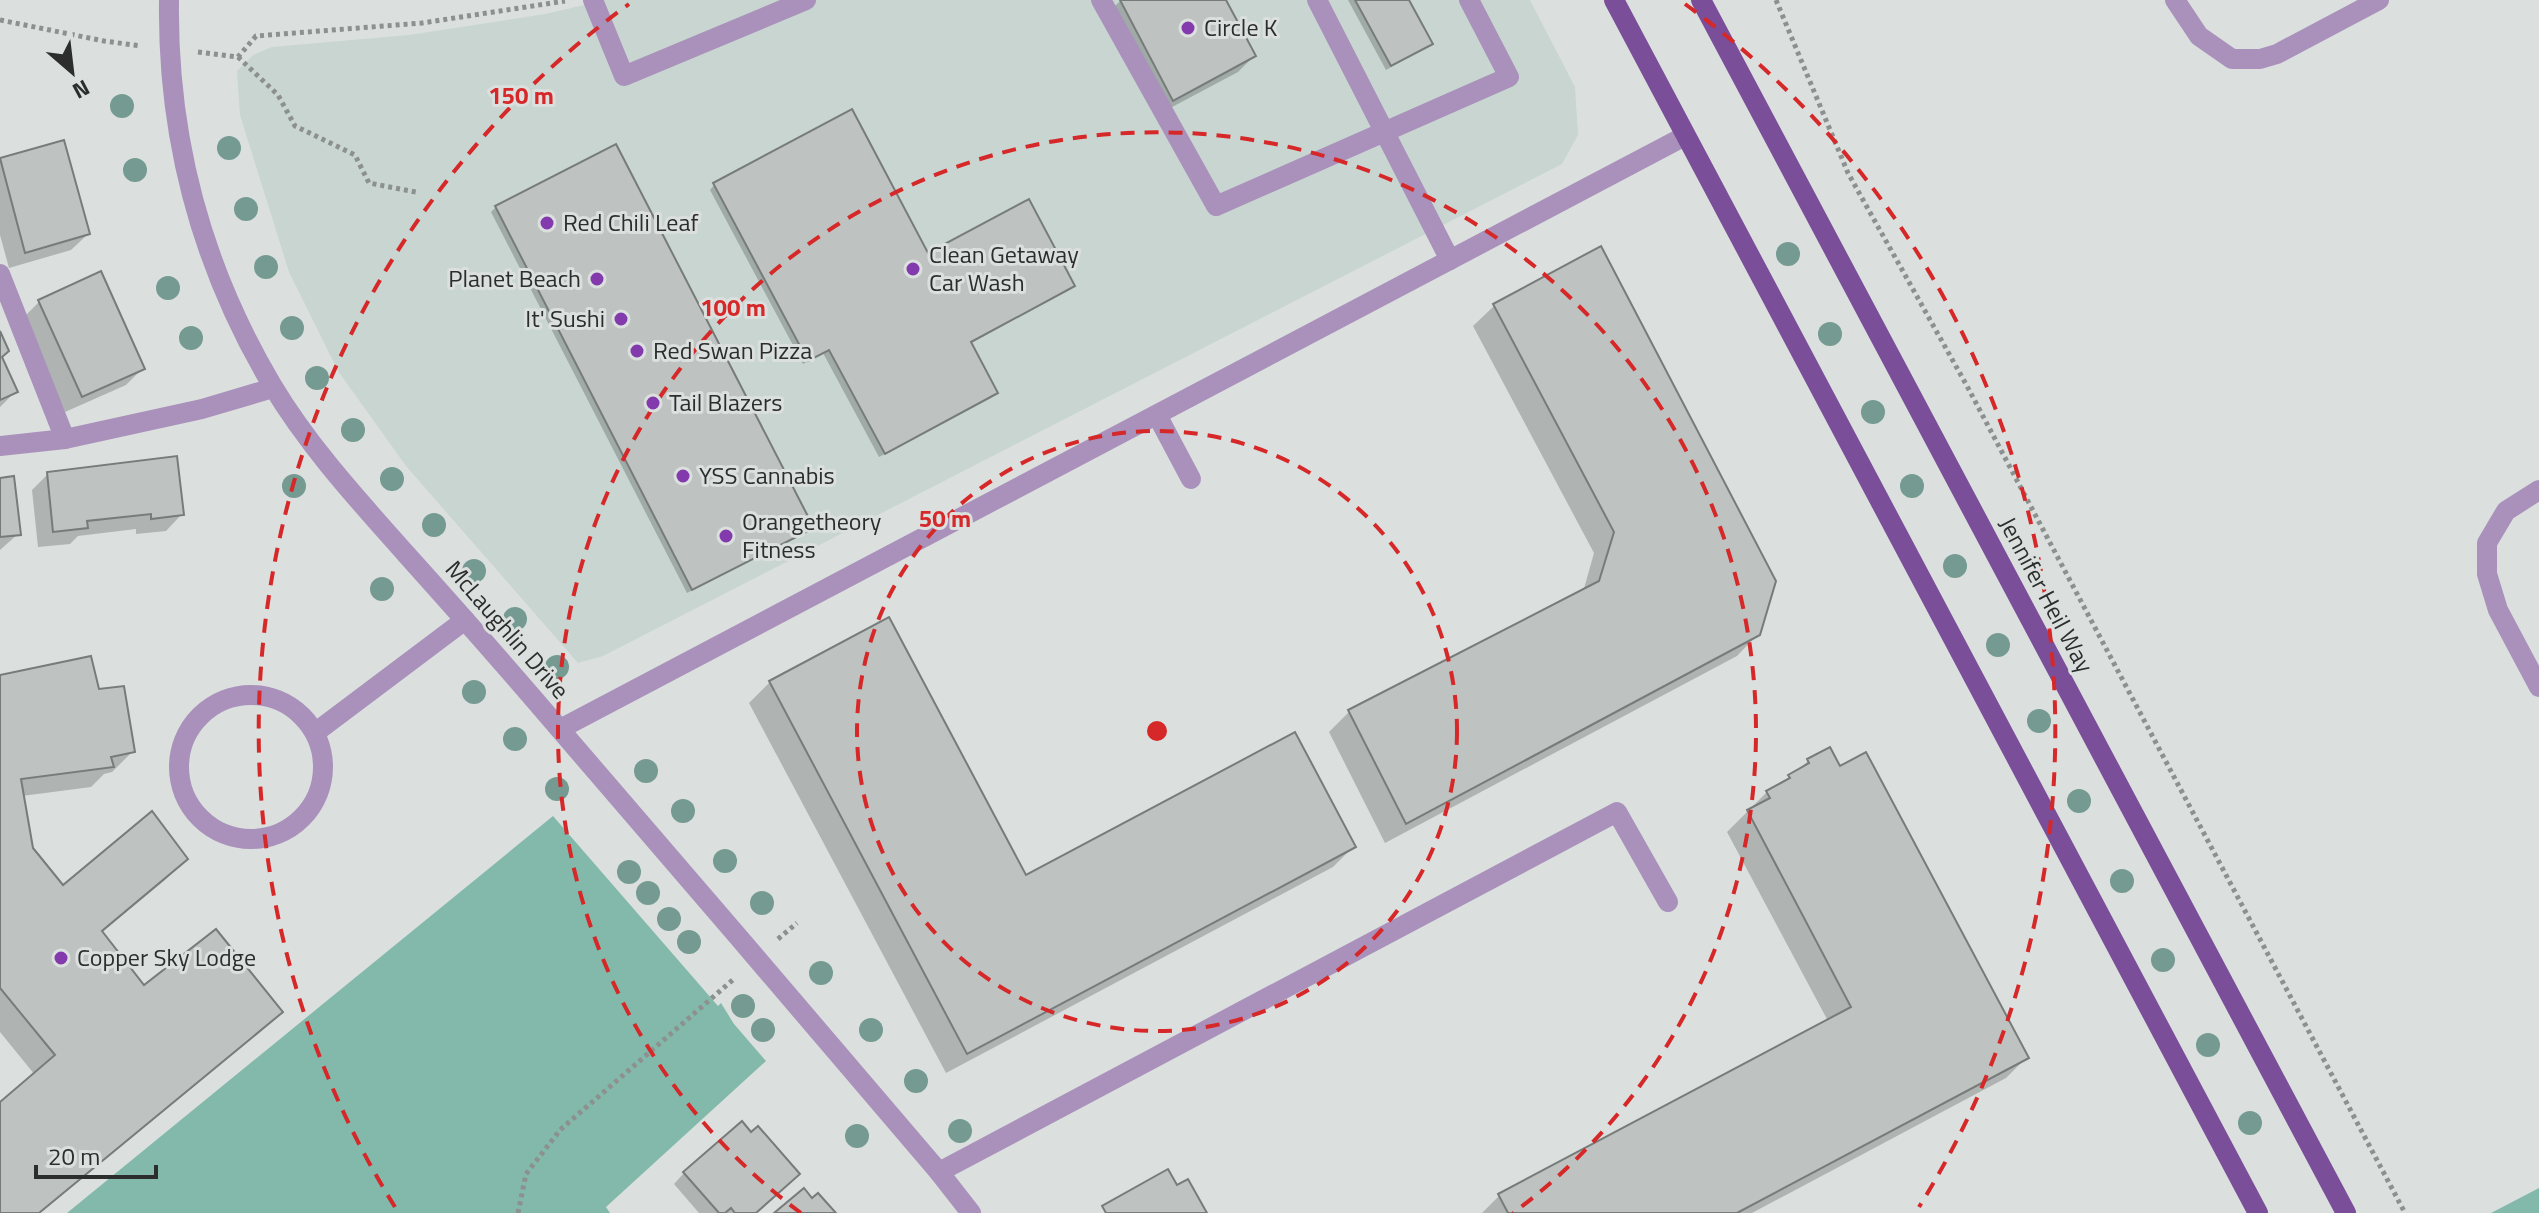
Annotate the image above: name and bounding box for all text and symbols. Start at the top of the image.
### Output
place label: Circle K [1204,9,1278,45]
marker: Circle K [1179,19,1197,37]
north arrow [32,32,112,112]
text: N [67,71,96,108]
text: 150 m [488,77,554,113]
place label: Red Chili Leaf [563,204,698,240]
marker: Red Chili Leaf [538,214,556,232]
place label: Clean Getaway Car Wash [929,236,1079,300]
place label: Planet Beach [448,260,581,296]
marker: Clean Getaway Car Wash [904,260,922,278]
marker: Planet Beach [588,270,606,288]
text: 100 m [700,289,766,325]
place label: It' Sushi [525,300,605,336]
marker: It' Sushi [612,310,630,328]
place label: Red Swan Pizza [653,332,812,368]
marker: Red Swan Pizza [628,342,646,360]
place label: Tail Blazers [669,384,782,420]
marker: Tail Blazers [644,394,662,412]
place label: YSS Cannabis [699,457,835,493]
marker: YSS Cannabis [674,467,692,485]
text: 50 m [919,500,971,536]
place label: Orangetheory Fitness [742,503,882,567]
street label: Jennifer Heil Way [1991,510,2103,679]
marker: Orangetheory Fitness [717,527,735,545]
street label: McLaughlin Drive [437,552,578,707]
centre of rings [1143,717,1171,745]
place label: Copper Sky Lodge [77,939,256,975]
marker: Copper Sky Lodge [52,949,70,967]
scale bar [36,1129,156,1179]
text: 20 m [48,1138,100,1174]

